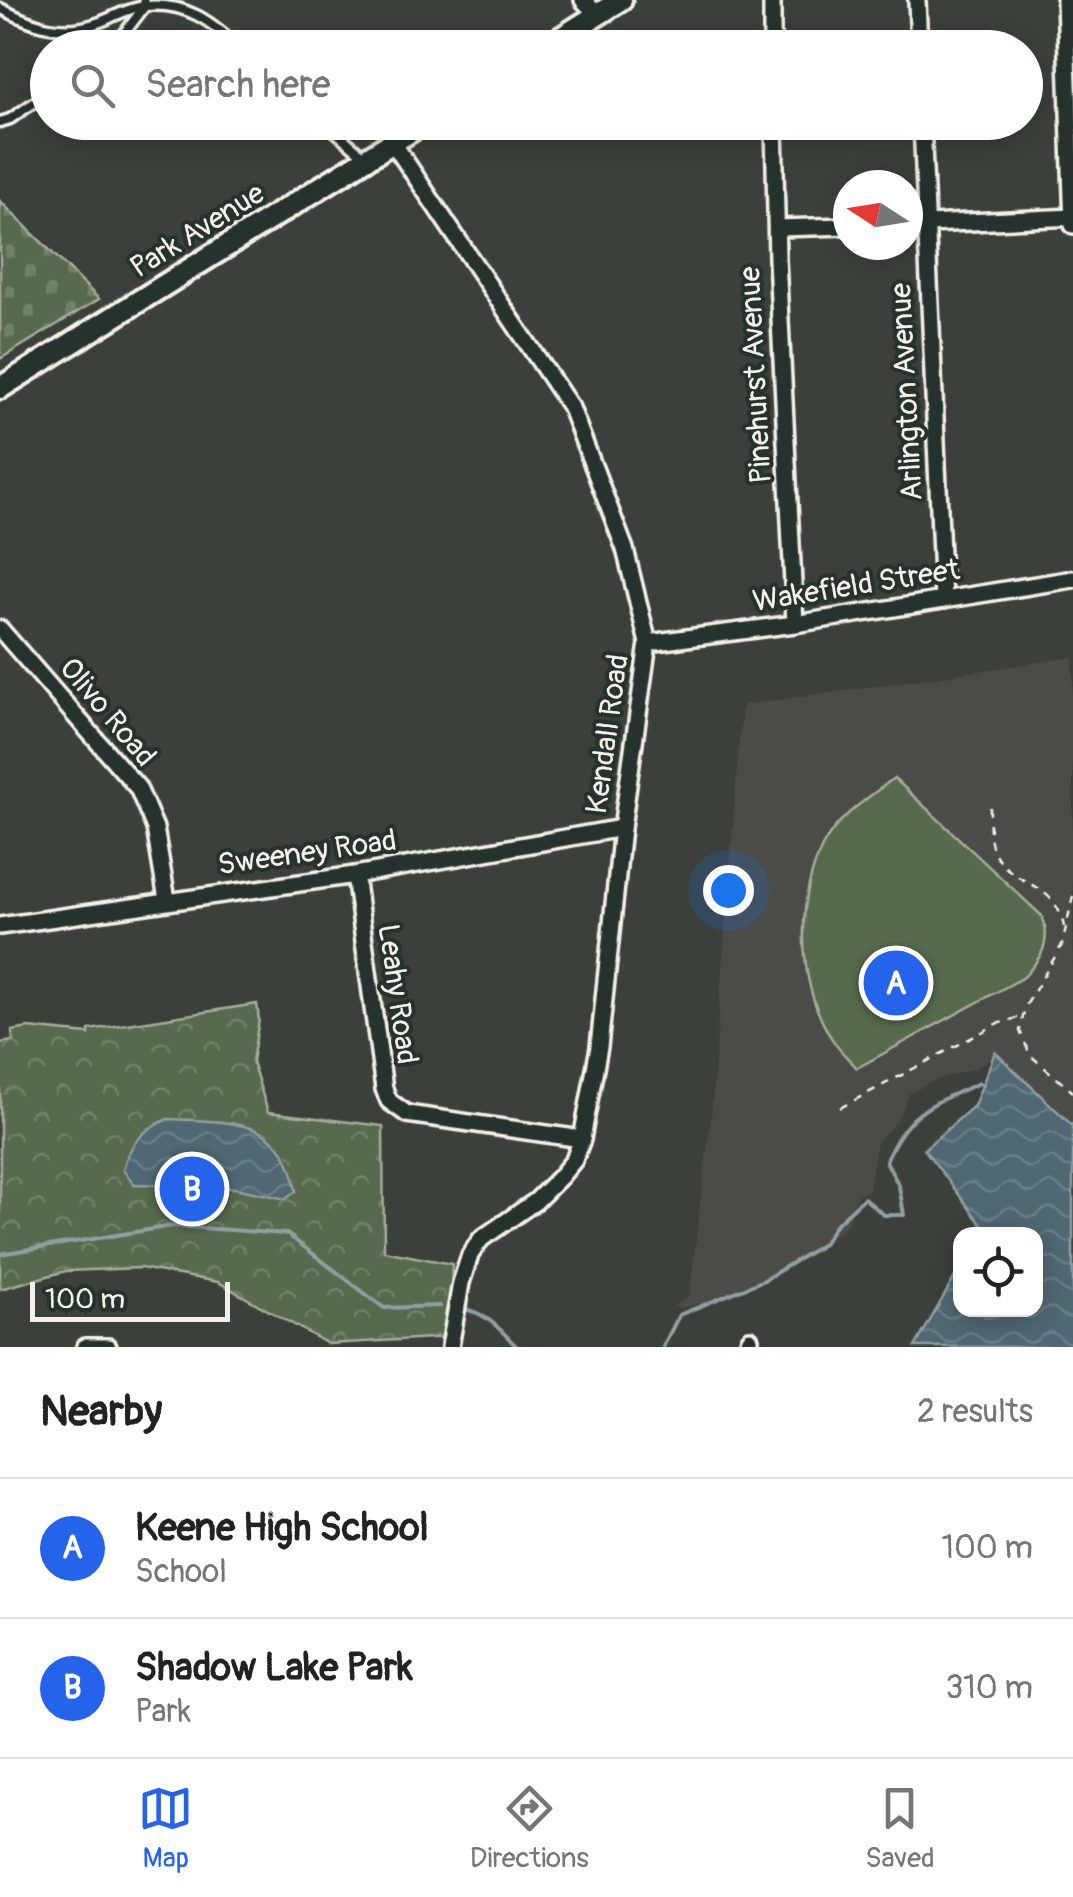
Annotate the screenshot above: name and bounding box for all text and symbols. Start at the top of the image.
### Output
search box [30,30,1043,140]
icon: search [65,58,120,113]
text: Search here [145,61,331,109]
north arrow [833,170,923,260]
street label: Park Avenue [123,175,271,286]
street label: Pinehurst Avenue [731,265,780,485]
street label: Arlington Avenue [882,282,931,502]
street label: Wakefield Street [750,551,963,620]
street label: Olivo Road [51,650,164,774]
street label: Kendall Road [578,652,637,816]
street label: Sweeney Road [215,822,399,883]
your location [703,865,754,916]
street label: Leahy Road [369,922,426,1067]
pin: A [864,946,928,1020]
pin: B [160,1152,224,1226]
map controls [953,1227,1043,1317]
button: locate [953,1227,1043,1317]
scale bar [30,1277,230,1322]
text: 100 m [45,1282,125,1317]
text: Nearby [40,1386,162,1438]
text: 2 results [917,1392,1033,1432]
text: Keene High School [135,1504,429,1552]
text: A [62,1528,83,1568]
text: 100 m [941,1528,1033,1568]
text: School [135,1552,227,1592]
text: Shadow Lake Park [135,1644,413,1692]
text: B [63,1668,82,1708]
text: 310 m [945,1668,1033,1708]
text: Park [135,1692,191,1732]
tab: Map [138,1781,193,1876]
tab: Directions [470,1781,589,1876]
tab: Saved [865,1781,935,1876]

